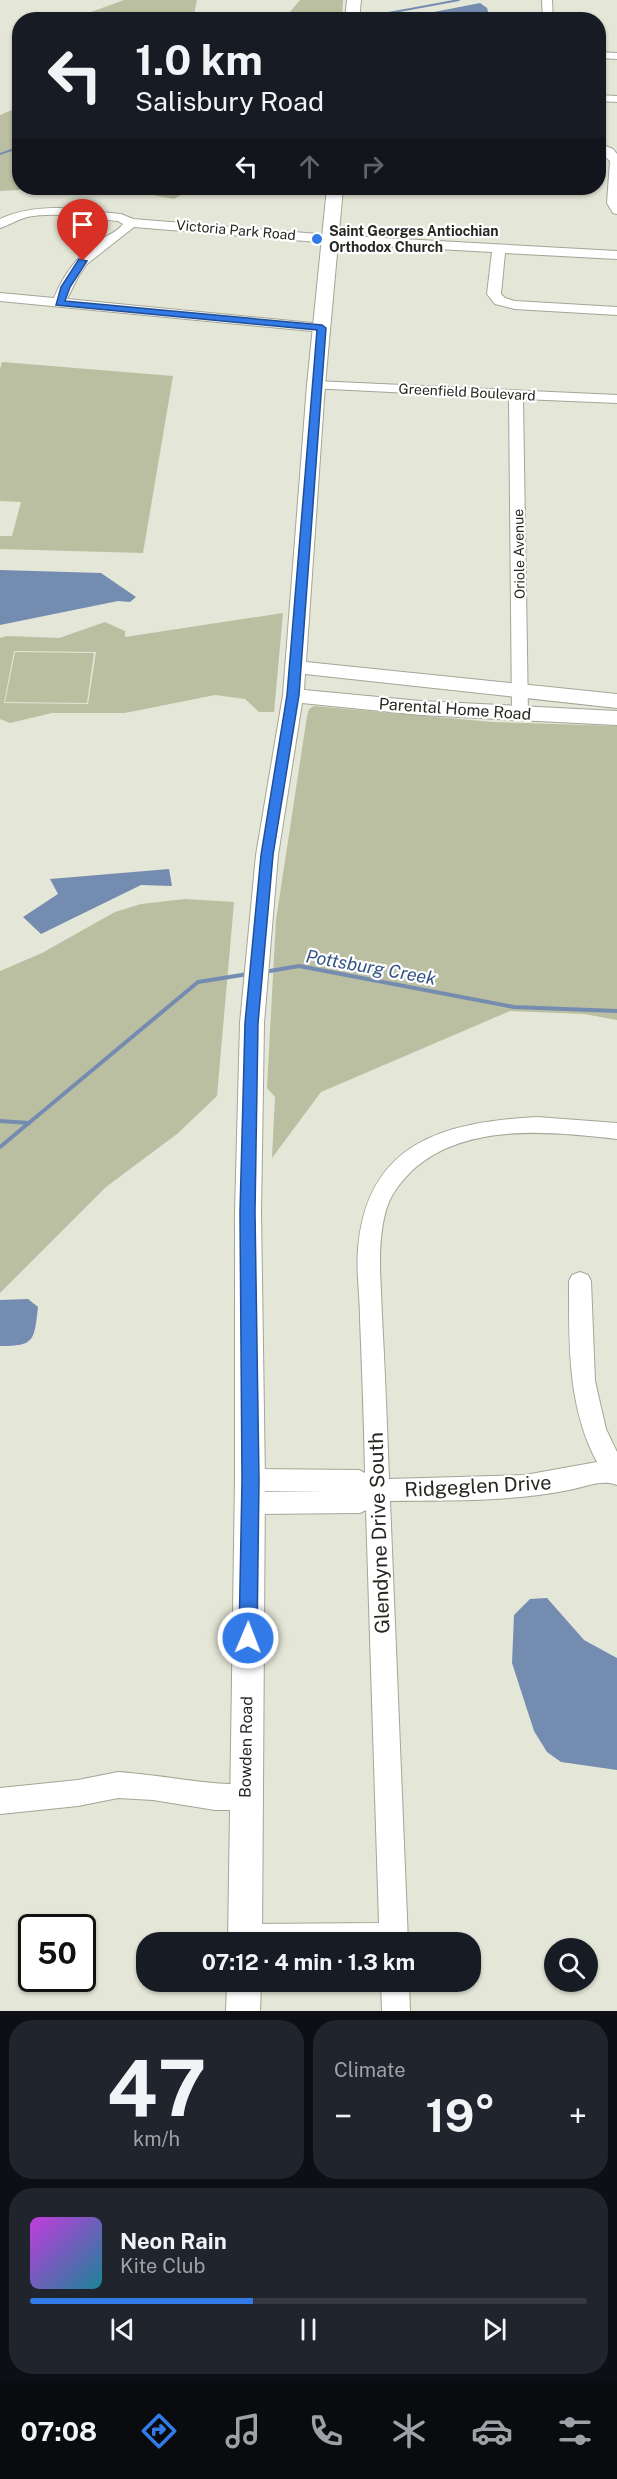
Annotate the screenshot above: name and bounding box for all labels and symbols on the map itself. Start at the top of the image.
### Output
pin [57,199,108,261]
street label: Victoria Park Road [176,217,296,243]
place label: Saint Georges Antiochian Orthodox Church [329,223,499,255]
marker: Saint Georges Antiochian Orthodox Church [310,232,324,246]
street label: Greenfield Boulevard [398,380,536,404]
street label: Oriole Avenue [510,509,528,599]
street label: Parental Home Road [378,694,532,724]
water label: Pottsburg Creek [304,945,438,989]
street label: Glendyne Drive South [363,1432,395,1634]
street label: Ridgeglen Drive [404,1470,552,1502]
position arrow [216,1606,280,1670]
street label: Bowden Road [236,1696,256,1798]
speed limit sign: 50 [18,1914,96,1992]

